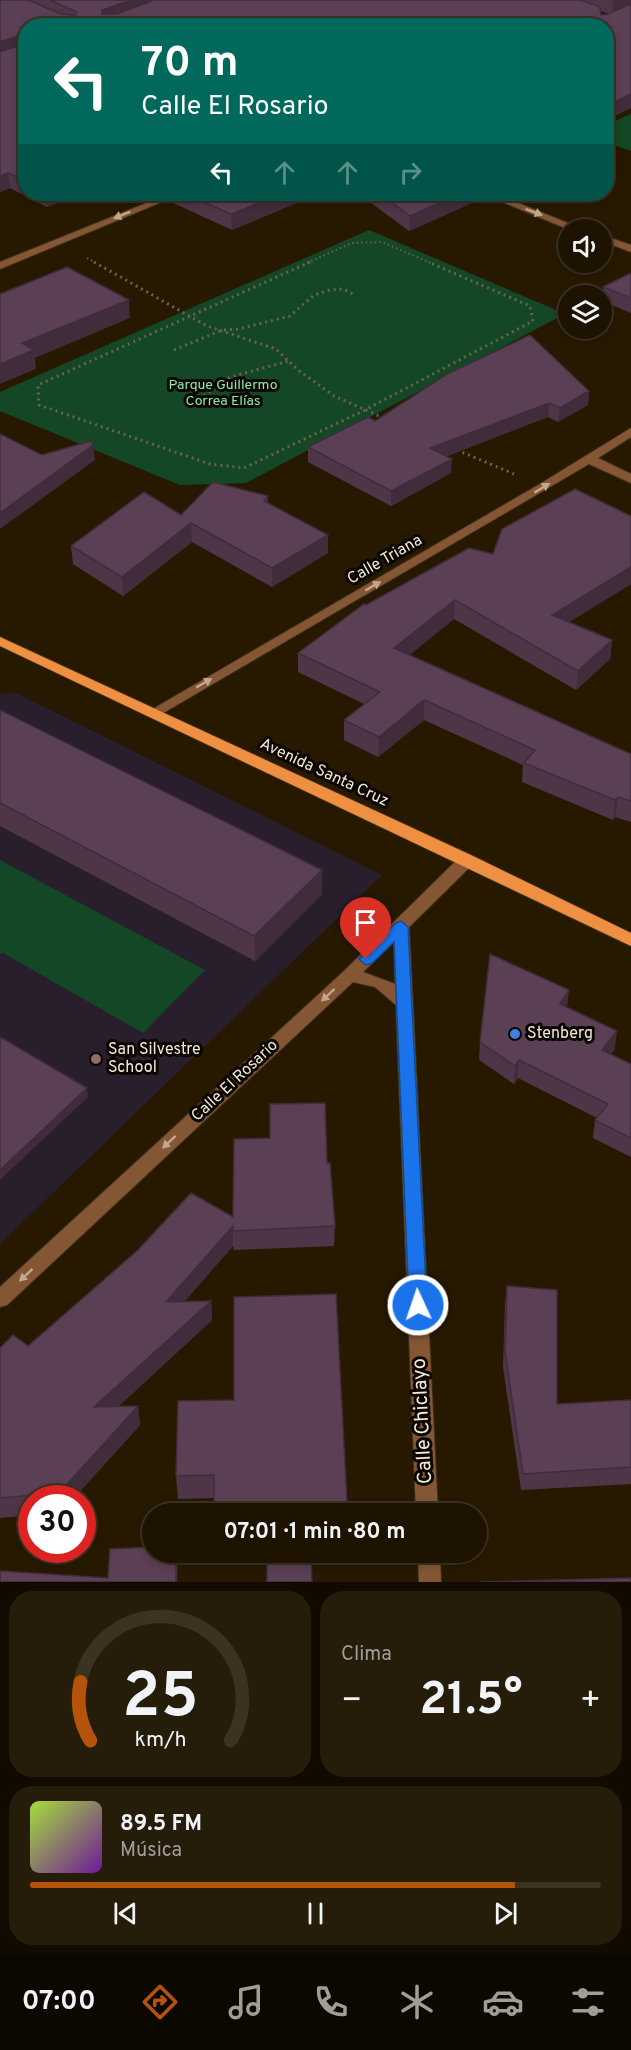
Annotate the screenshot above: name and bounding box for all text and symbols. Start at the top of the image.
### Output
text: 70 m [141,38,239,91]
icon: left [42,42,120,120]
text: Calle El Rosario [141,90,329,124]
icon: left [205,156,238,189]
icon: ahead [268,156,301,189]
icon: ahead [331,156,364,189]
icon: right [394,156,427,189]
one-way arrow [525,207,543,217]
one-way arrow [112,211,130,221]
map controls [558,219,612,339]
button: sound [558,219,612,273]
button: layers [558,285,612,339]
park label: Parque Guillermo Correa Elías [168,377,278,410]
one-way arrow [534,483,550,494]
street label: Calle Triana [344,531,426,589]
one-way arrow [365,581,382,591]
one-way arrow [196,678,212,689]
street label: Avenida Santa Cruz [256,734,392,812]
pin [340,897,391,959]
icon: arrive [349,906,382,939]
one-way arrow [321,988,335,1002]
place label: Stenberg [527,1024,593,1044]
marker: Stenberg [508,1027,522,1041]
street label: Calle El Rosario [188,1036,283,1126]
place label: San Silvestre School [108,1040,201,1078]
marker: San Silvestre School [89,1052,103,1066]
one-way arrow [162,1135,177,1148]
one-way arrow [19,1268,34,1281]
position arrow [386,1273,450,1337]
street label: Calle Chiclayo [407,1357,439,1485]
speed limit sign: 30 [18,1485,96,1563]
text: 07:01 · 1 min · 80 m [223,1519,406,1546]
text: Clima [341,1642,392,1668]
text: 25 [122,1660,198,1739]
text: 21.5° [420,1673,522,1730]
text: − [341,1681,362,1723]
text: + [580,1681,601,1723]
text: km/h [134,1727,186,1754]
text: 89.5 FM [120,1811,202,1838]
text: Música [120,1838,182,1864]
icon: previous [109,1897,142,1930]
icon: pause [299,1897,332,1930]
icon: next [489,1897,522,1930]
icon: directions [139,1981,181,2023]
icon: music [225,1981,267,2023]
icon: phone [310,1981,352,2023]
icon: climate [396,1981,438,2023]
icon: car [482,1981,524,2023]
icon: filters [567,1981,609,2023]
text: 07:00 [22,1985,96,2019]

